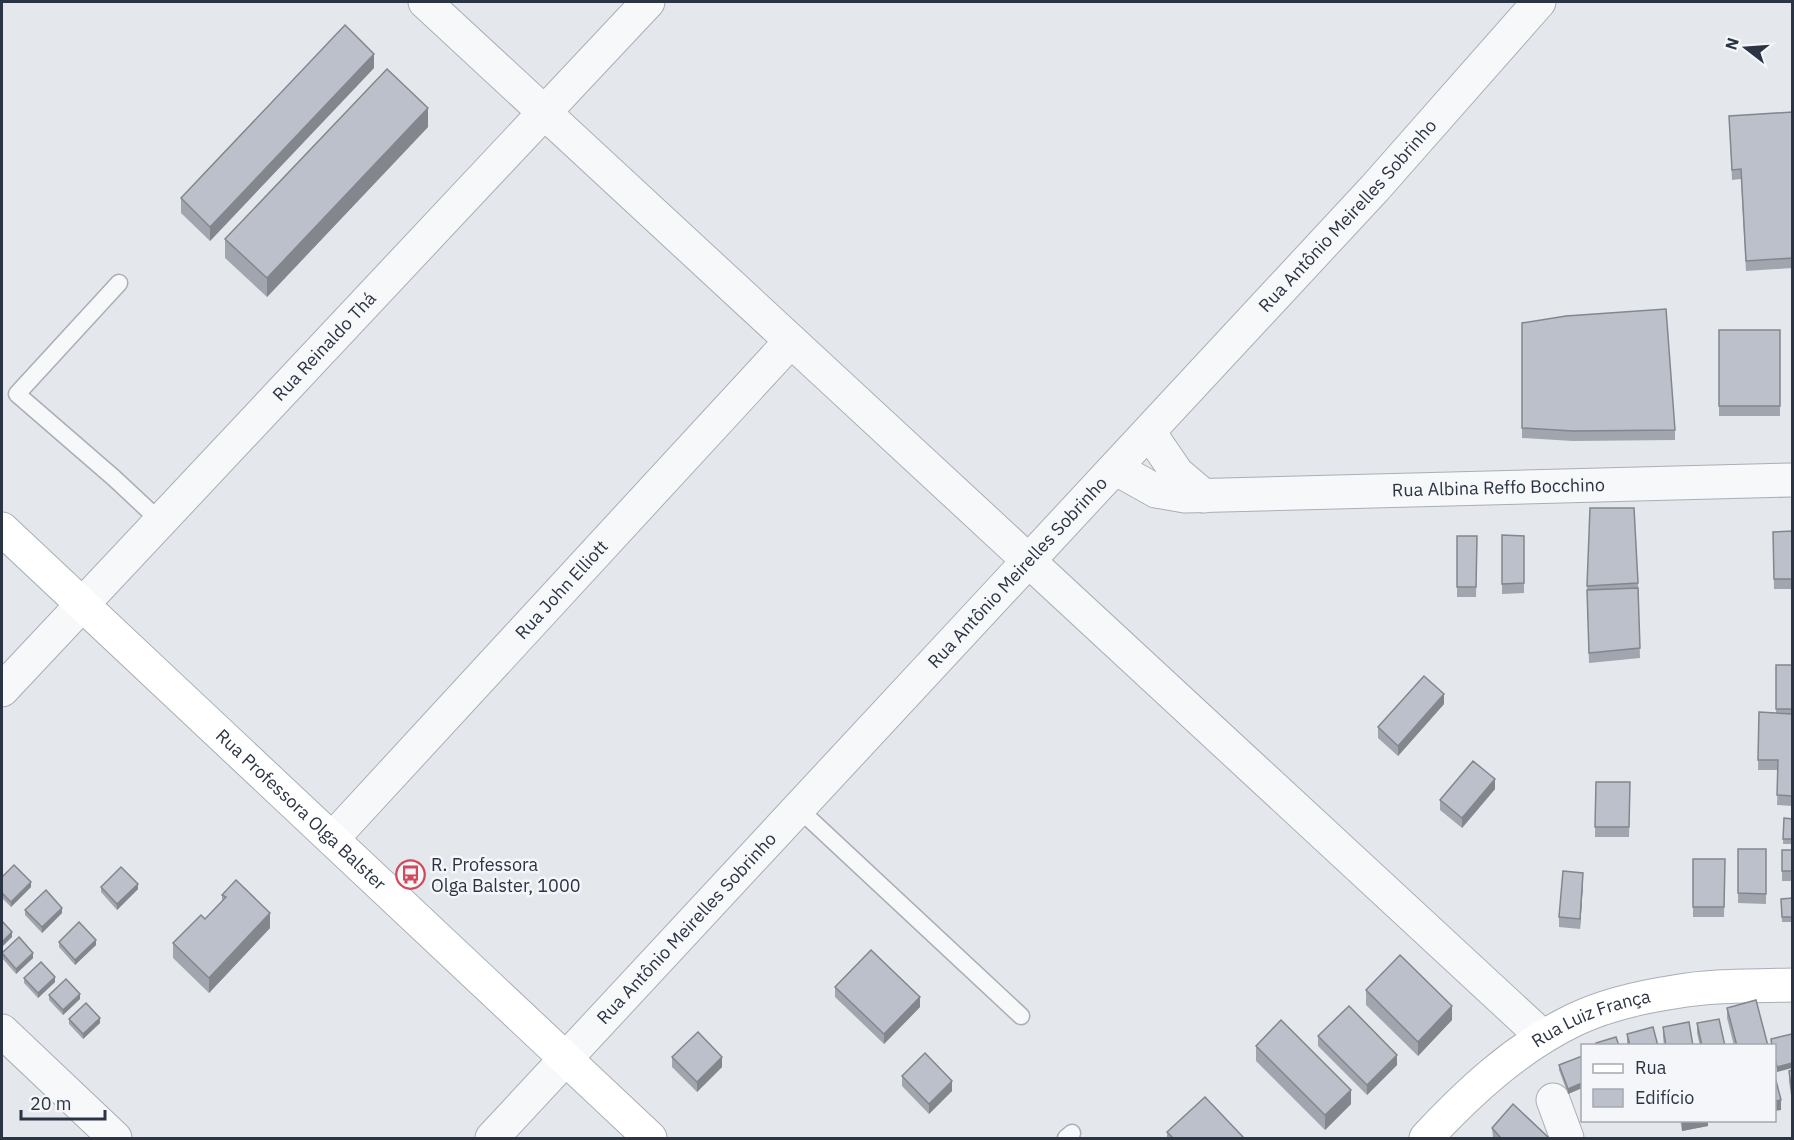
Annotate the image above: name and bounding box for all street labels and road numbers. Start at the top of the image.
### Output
street label: Rua Antônio Meirelles Sobrinho [1253,114,1441,317]
street label: Rua Reinaldo Thá [267,287,381,406]
street label: Rua Antônio Meirelles Sobrinho [922,471,1112,673]
street label: Rua Albina Reffo Bocchino [1392,473,1605,502]
street label: Rua John Elliott [510,535,613,644]
street label: Rua Professora Olga Balster [211,724,391,895]
street label: Rua Antônio Meirelles Sobrinho [592,827,781,1029]
street label: Rua Luiz França [1527,984,1653,1052]

